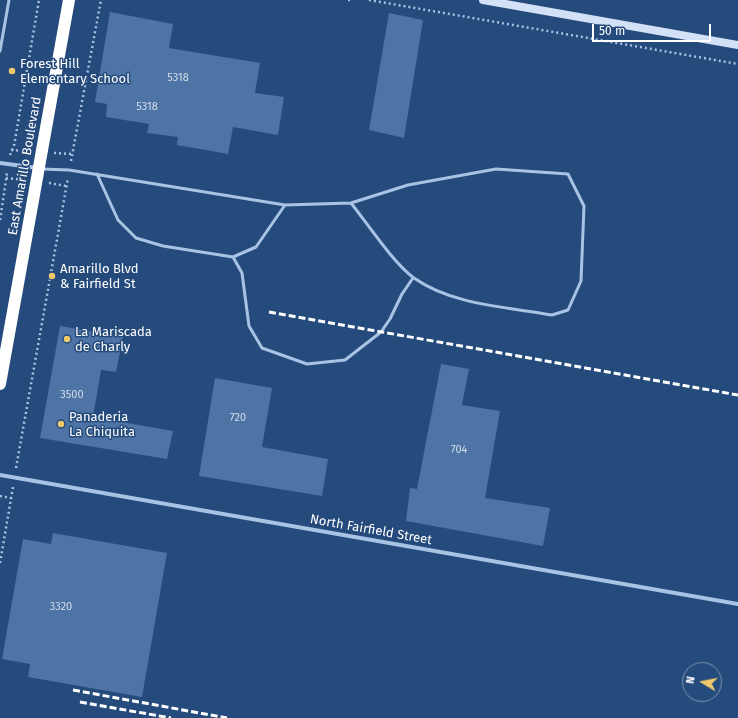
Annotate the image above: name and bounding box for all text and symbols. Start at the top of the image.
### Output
scale bar [594,16,713,42]
text: 50 m [599,24,625,38]
place label: Forest Hill Elementary School [20,56,130,87]
marker: Forest Hill Elementary School [7,66,17,76]
house number: 5318 [167,71,189,85]
street label: East Amarillo Boulevard [5,96,45,236]
house number: 5318 [136,100,158,114]
place label: Amarillo Blvd & Fairfield St [60,261,139,292]
marker: Amarillo Blvd & Fairfield St [47,271,57,281]
place label: La Mariscada de Charly [75,324,152,355]
marker: La Mariscada de Charly [62,334,72,344]
house number: 3500 [60,388,84,402]
place label: Panaderia La Chiquita [69,409,135,440]
house number: 720 [230,411,246,425]
marker: Panaderia La Chiquita [56,419,66,429]
house number: 704 [451,443,467,457]
street label: North Fairfield Street [309,512,433,548]
house number: 3320 [50,600,72,614]
north arrow [682,662,722,702]
text: N [684,675,698,685]

